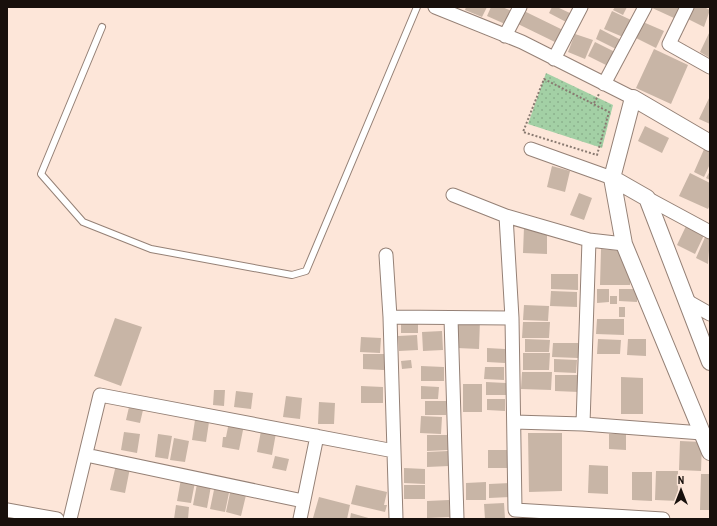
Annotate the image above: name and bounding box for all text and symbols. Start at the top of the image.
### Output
north arrow [661,470,701,510]
text: N [678,473,684,487]

